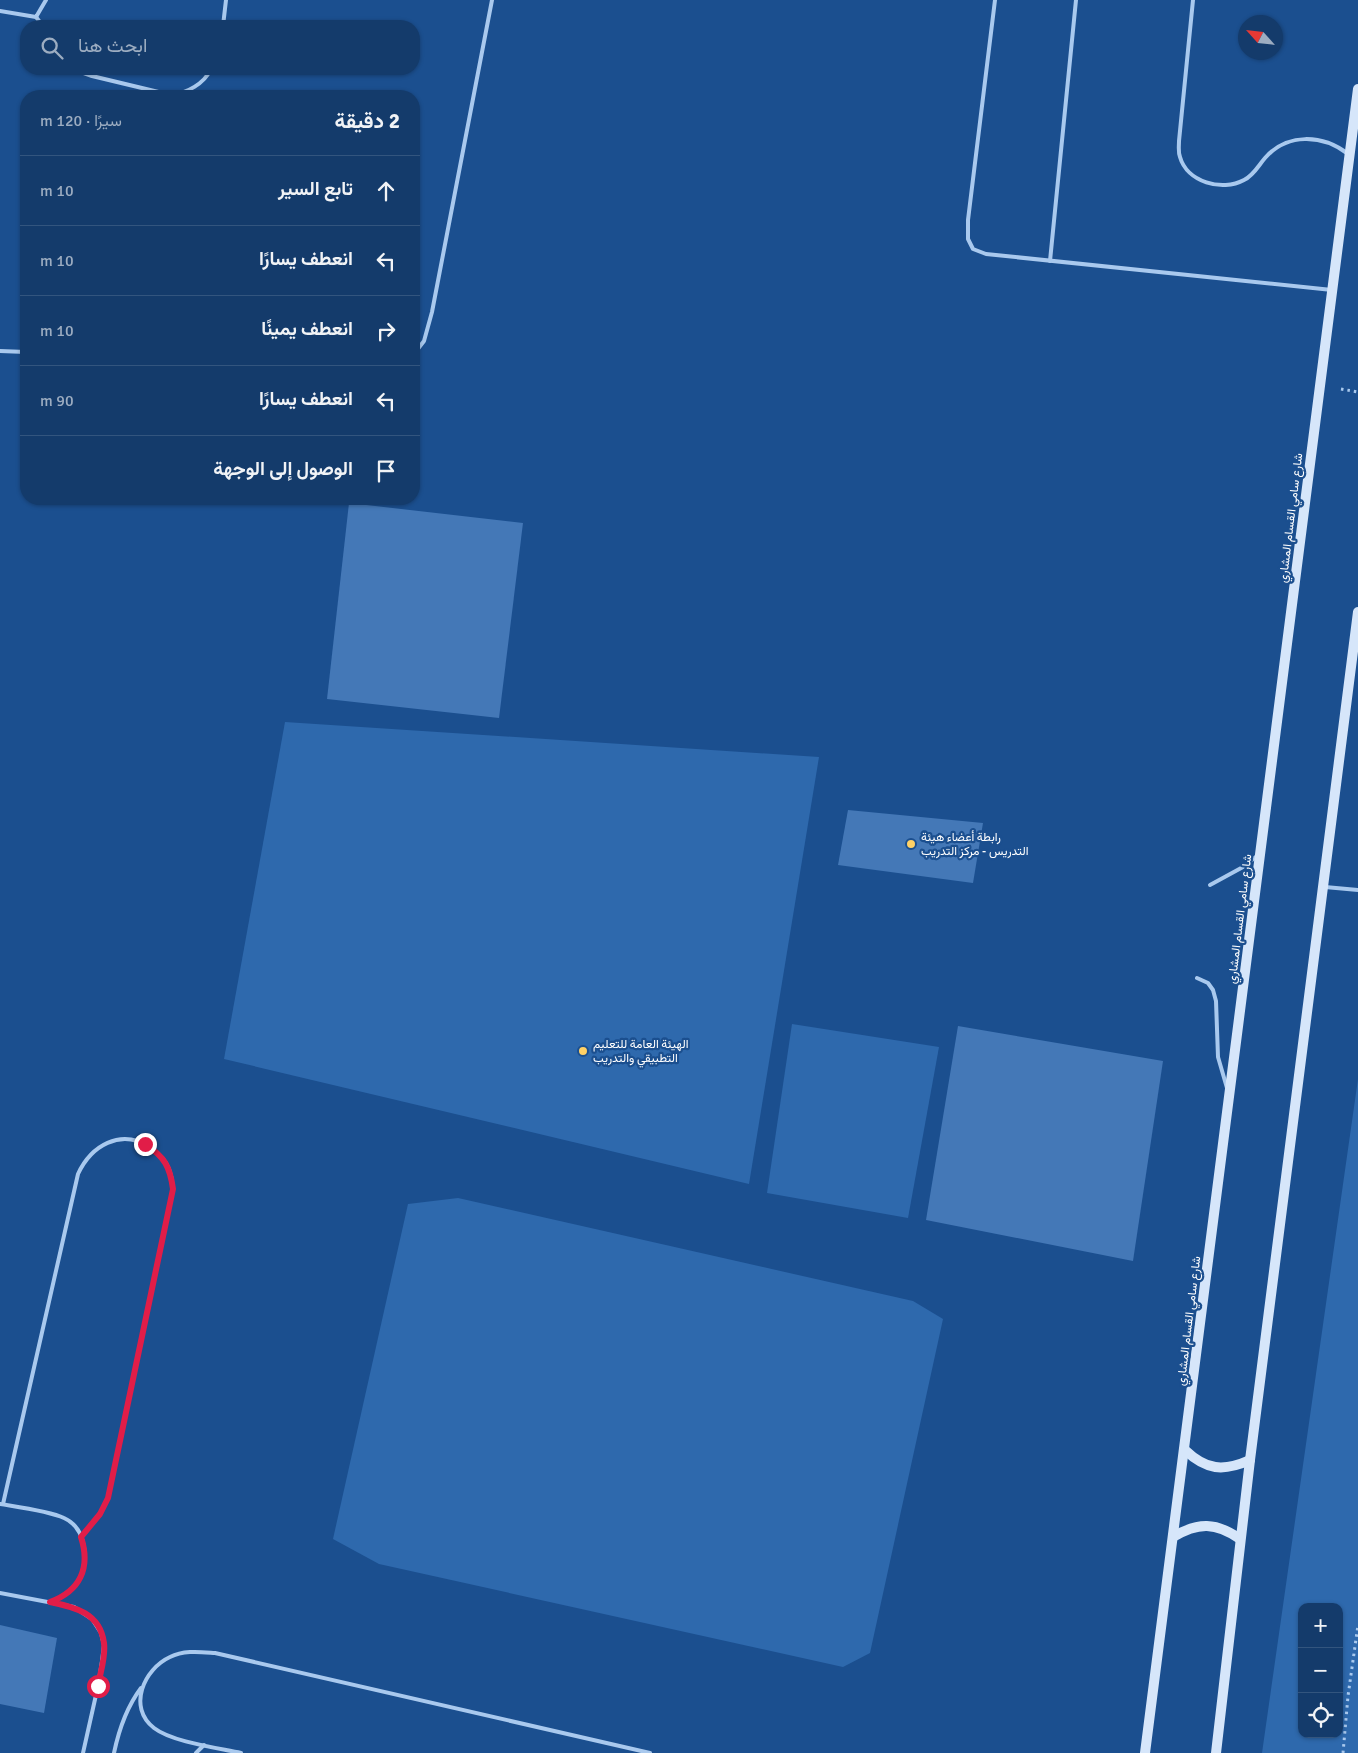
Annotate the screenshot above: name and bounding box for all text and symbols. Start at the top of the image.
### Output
north arrow [1238,15,1283,60]
search box [20,20,420,75]
icon: search [38,34,66,62]
text: ابحث هنا [78,34,147,58]
text: 2 دقيقة [335,108,400,134]
text: سيرًا · 120 m [40,111,122,131]
text: تابع السير [278,177,353,201]
icon: ahead [372,177,400,205]
text: 10 m [40,181,74,201]
text: انعطف يسارًا [259,247,353,271]
icon: left [372,247,400,275]
text: 10 m [40,251,74,271]
text: انعطف يمينًا [261,317,353,341]
icon: right [372,317,400,345]
text: 10 m [40,321,74,341]
text: انعطف يسارًا [259,387,353,411]
icon: left [372,387,400,415]
text: 90 m [40,391,74,411]
street label: شارع سامي القسام المشاري [1276,452,1308,584]
text: الوصول إلى الوجهة [213,457,353,481]
icon: arrive [372,457,400,485]
place label: رابطة أعضاء هيئة التدريس - مركز التدريب [921,830,1029,859]
marker: رابطة أعضاء هيئة التدريس - مركز التدريب [905,838,917,850]
street label: شارع سامي القسام المشاري [1225,853,1257,985]
place label: الهيئة العامة للتعليم التطبيقي والتدريب [593,1037,688,1068]
marker: الهيئة العامة للتعليم التطبيقي والتدريب [577,1045,589,1057]
route end [134,1133,157,1156]
street label: شارع سامي القسام المشاري [1174,1255,1206,1387]
map controls [1298,1603,1343,1738]
button: + [1298,1603,1343,1648]
button: − [1298,1648,1343,1693]
route start [87,1675,110,1698]
button: locate [1298,1693,1343,1738]

